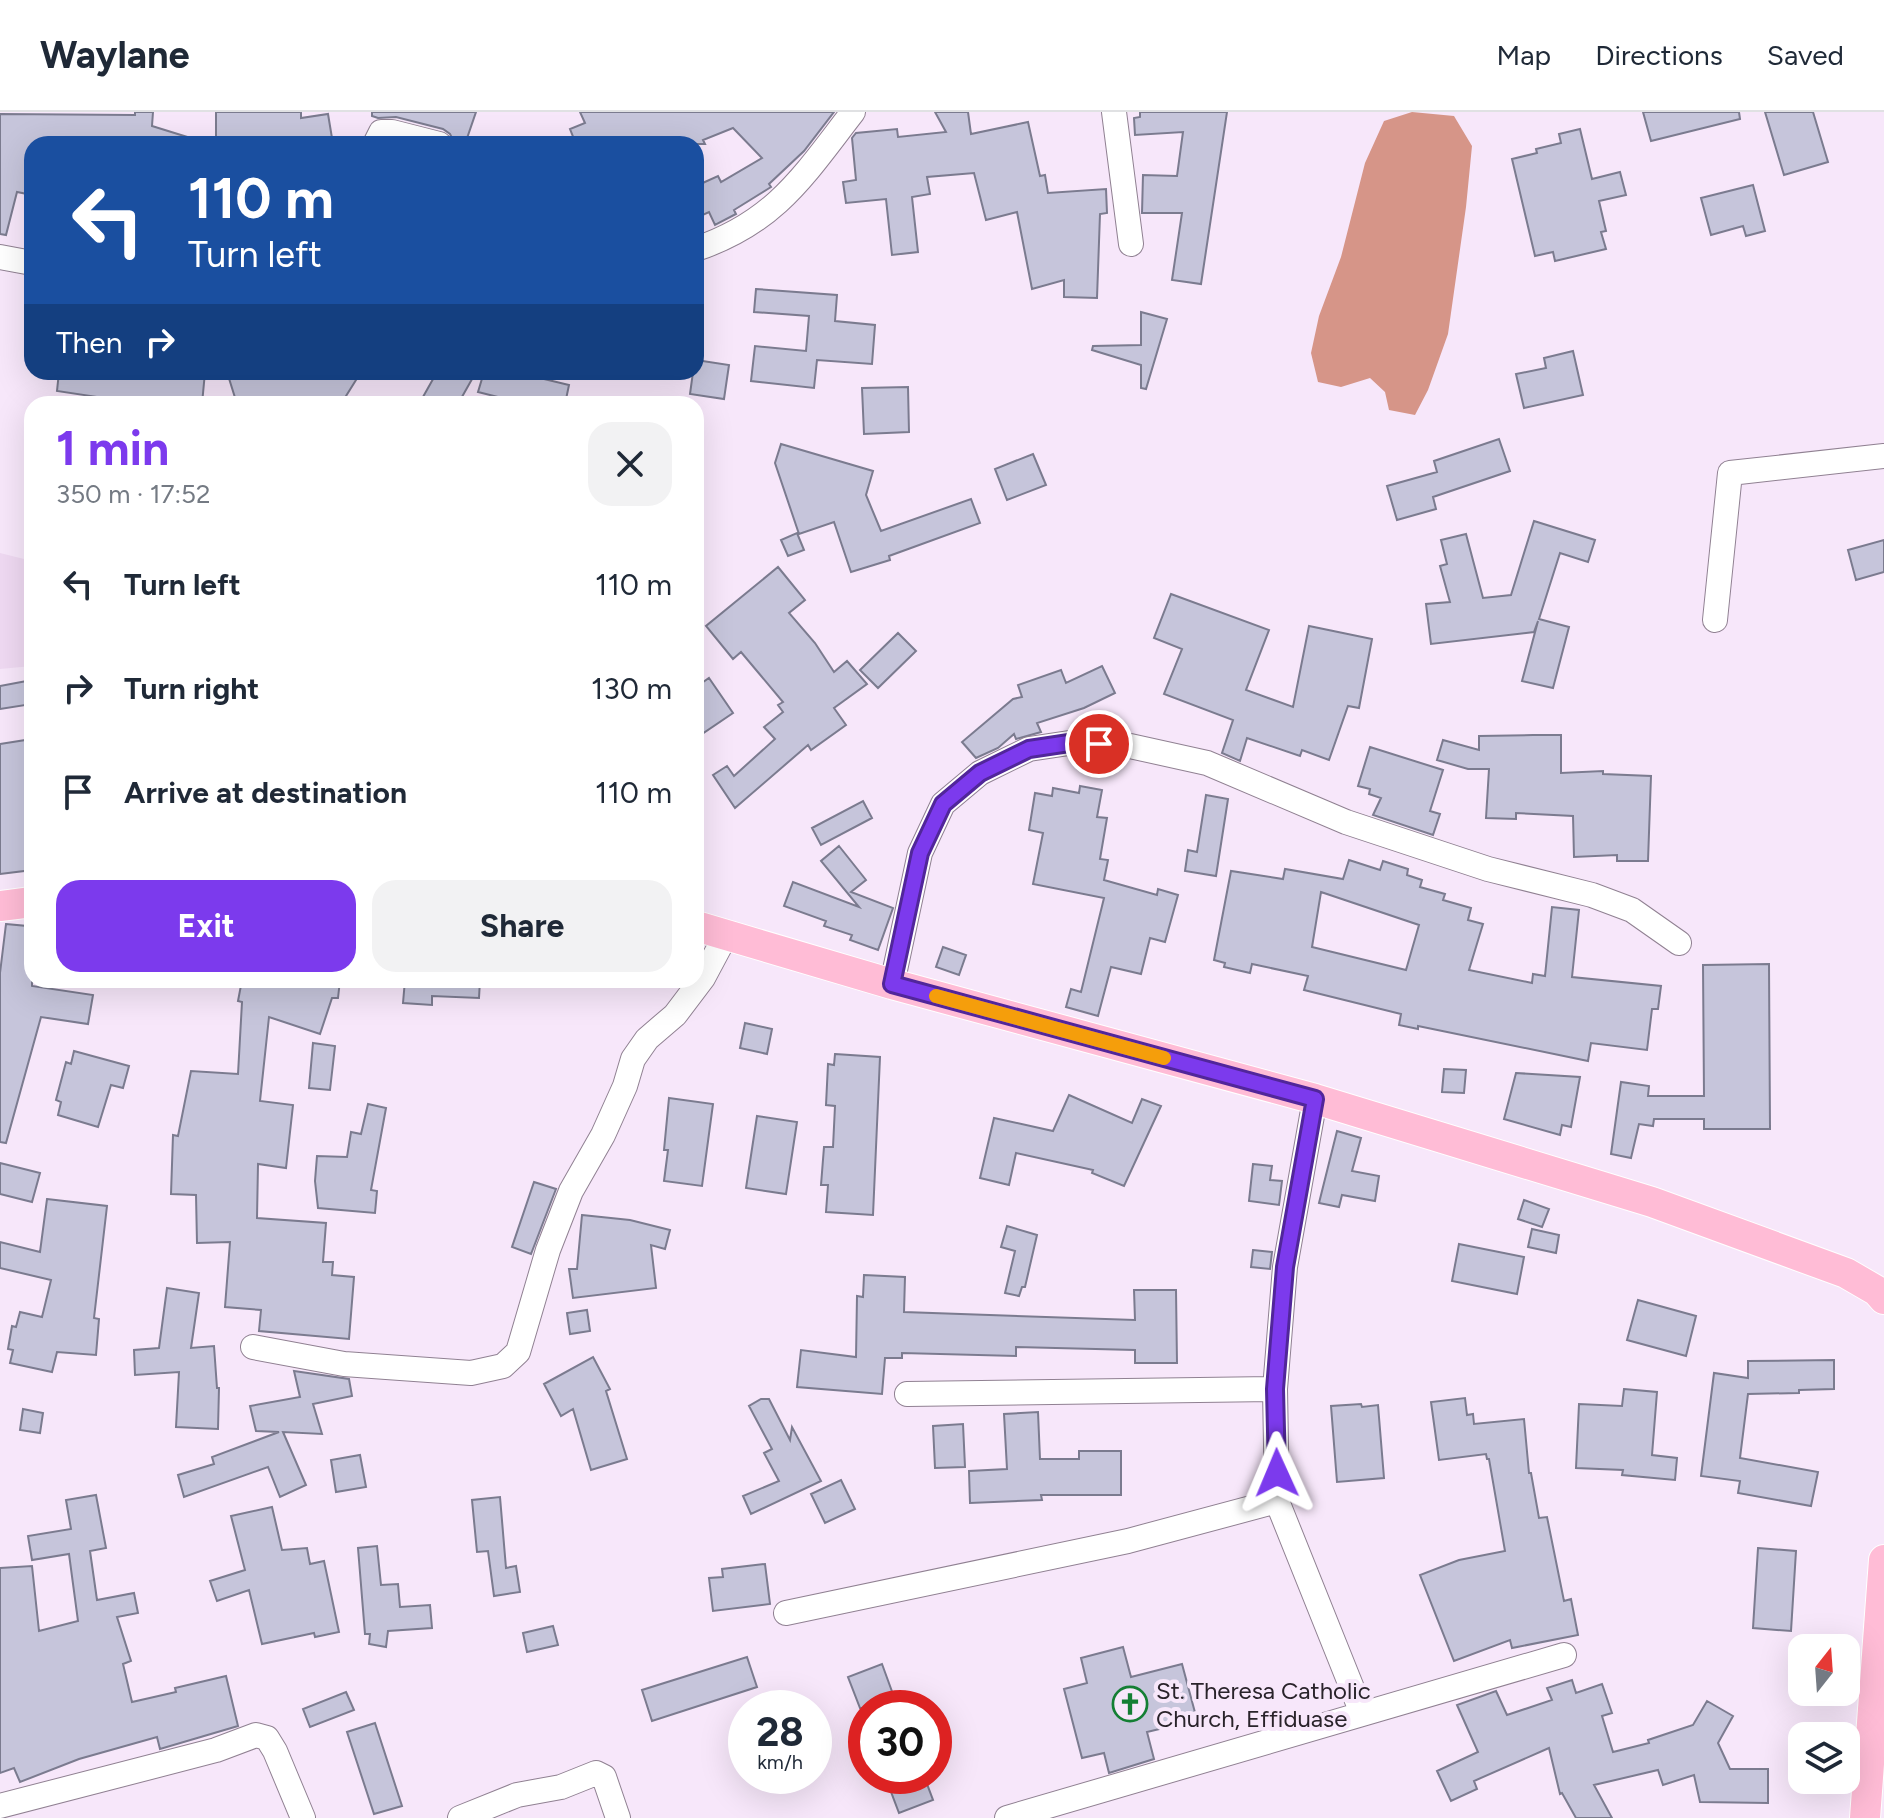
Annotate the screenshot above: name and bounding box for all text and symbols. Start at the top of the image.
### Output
text: Waylane [40,32,190,78]
text: Map [1497,38,1551,72]
text: Directions [1595,38,1723,72]
text: Saved [1767,38,1844,72]
text: 110 m [188,165,334,232]
icon: left [56,168,160,272]
text: Turn left [188,233,322,276]
icon: right [138,320,182,364]
text: Then [56,324,122,361]
text: 1 min [56,419,169,477]
button: close [588,422,672,506]
text: 350 m · 17:52 [56,478,211,510]
icon: left [56,562,100,606]
text: Turn left [124,566,241,603]
text: 110 m [595,566,672,603]
icon: right [56,666,100,710]
text: Turn right [124,670,259,707]
text: 130 m [591,670,672,707]
pin [1065,710,1133,778]
icon: arrive [1077,722,1121,766]
icon: arrive [56,770,100,814]
text: Arrive at destination [124,774,407,811]
text: 110 m [595,774,672,811]
button: Exit [56,880,356,972]
button: Share [372,880,672,972]
position arrow [1235,1431,1319,1515]
north arrow [1788,1634,1860,1706]
map controls [1788,1634,1860,1794]
place label: St. Theresa Catholic Church, Effiduase [1156,1676,1371,1733]
church icon: St. Theresa Catholic Church, Effiduase [1111,1685,1149,1723]
speed limit sign: 30 [848,1690,952,1794]
text: 28 [756,1708,804,1756]
button: layers [1788,1722,1860,1794]
text: km/h [757,1750,803,1774]

